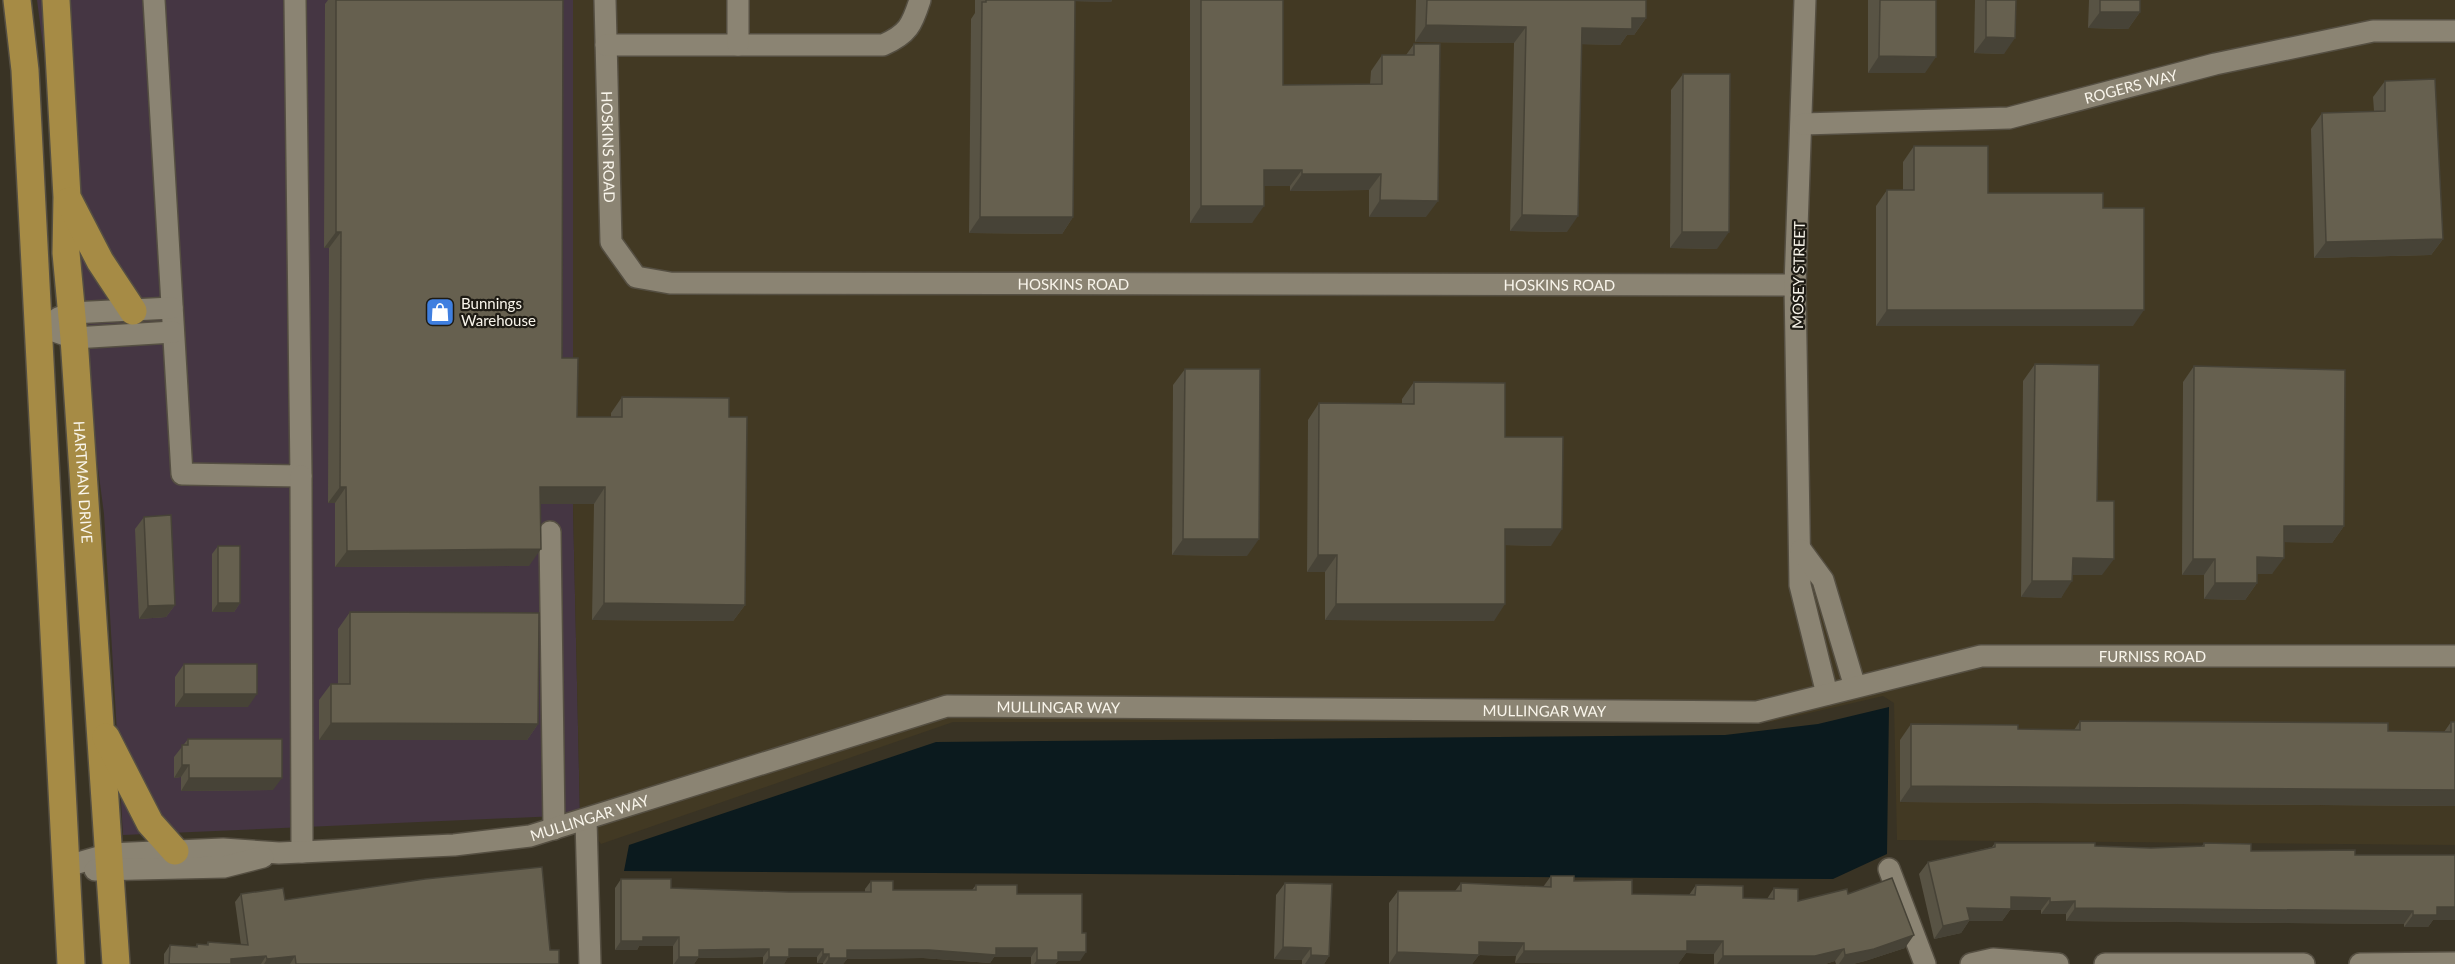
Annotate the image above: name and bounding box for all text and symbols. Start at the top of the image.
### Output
street label: ROGERS WAY [2082,65,2180,107]
street label: HOSKINS ROAD [598,91,619,203]
street label: MOSEY STREET [1788,221,1808,329]
street label: HOSKINS ROAD [1017,275,1129,293]
street label: HOSKINS ROAD [1503,275,1615,294]
place label: Bunnings Warehouse [461,294,536,329]
shop icon: Bunnings Warehouse [424,296,456,328]
street label: HARTMAN DRIVE [71,420,97,544]
street label: FURNISS ROAD [2099,647,2206,665]
street label: MULLINGAR WAY [997,697,1121,716]
street label: MULLINGAR WAY [1483,701,1607,720]
street label: MULLINGAR WAY [528,790,652,844]

